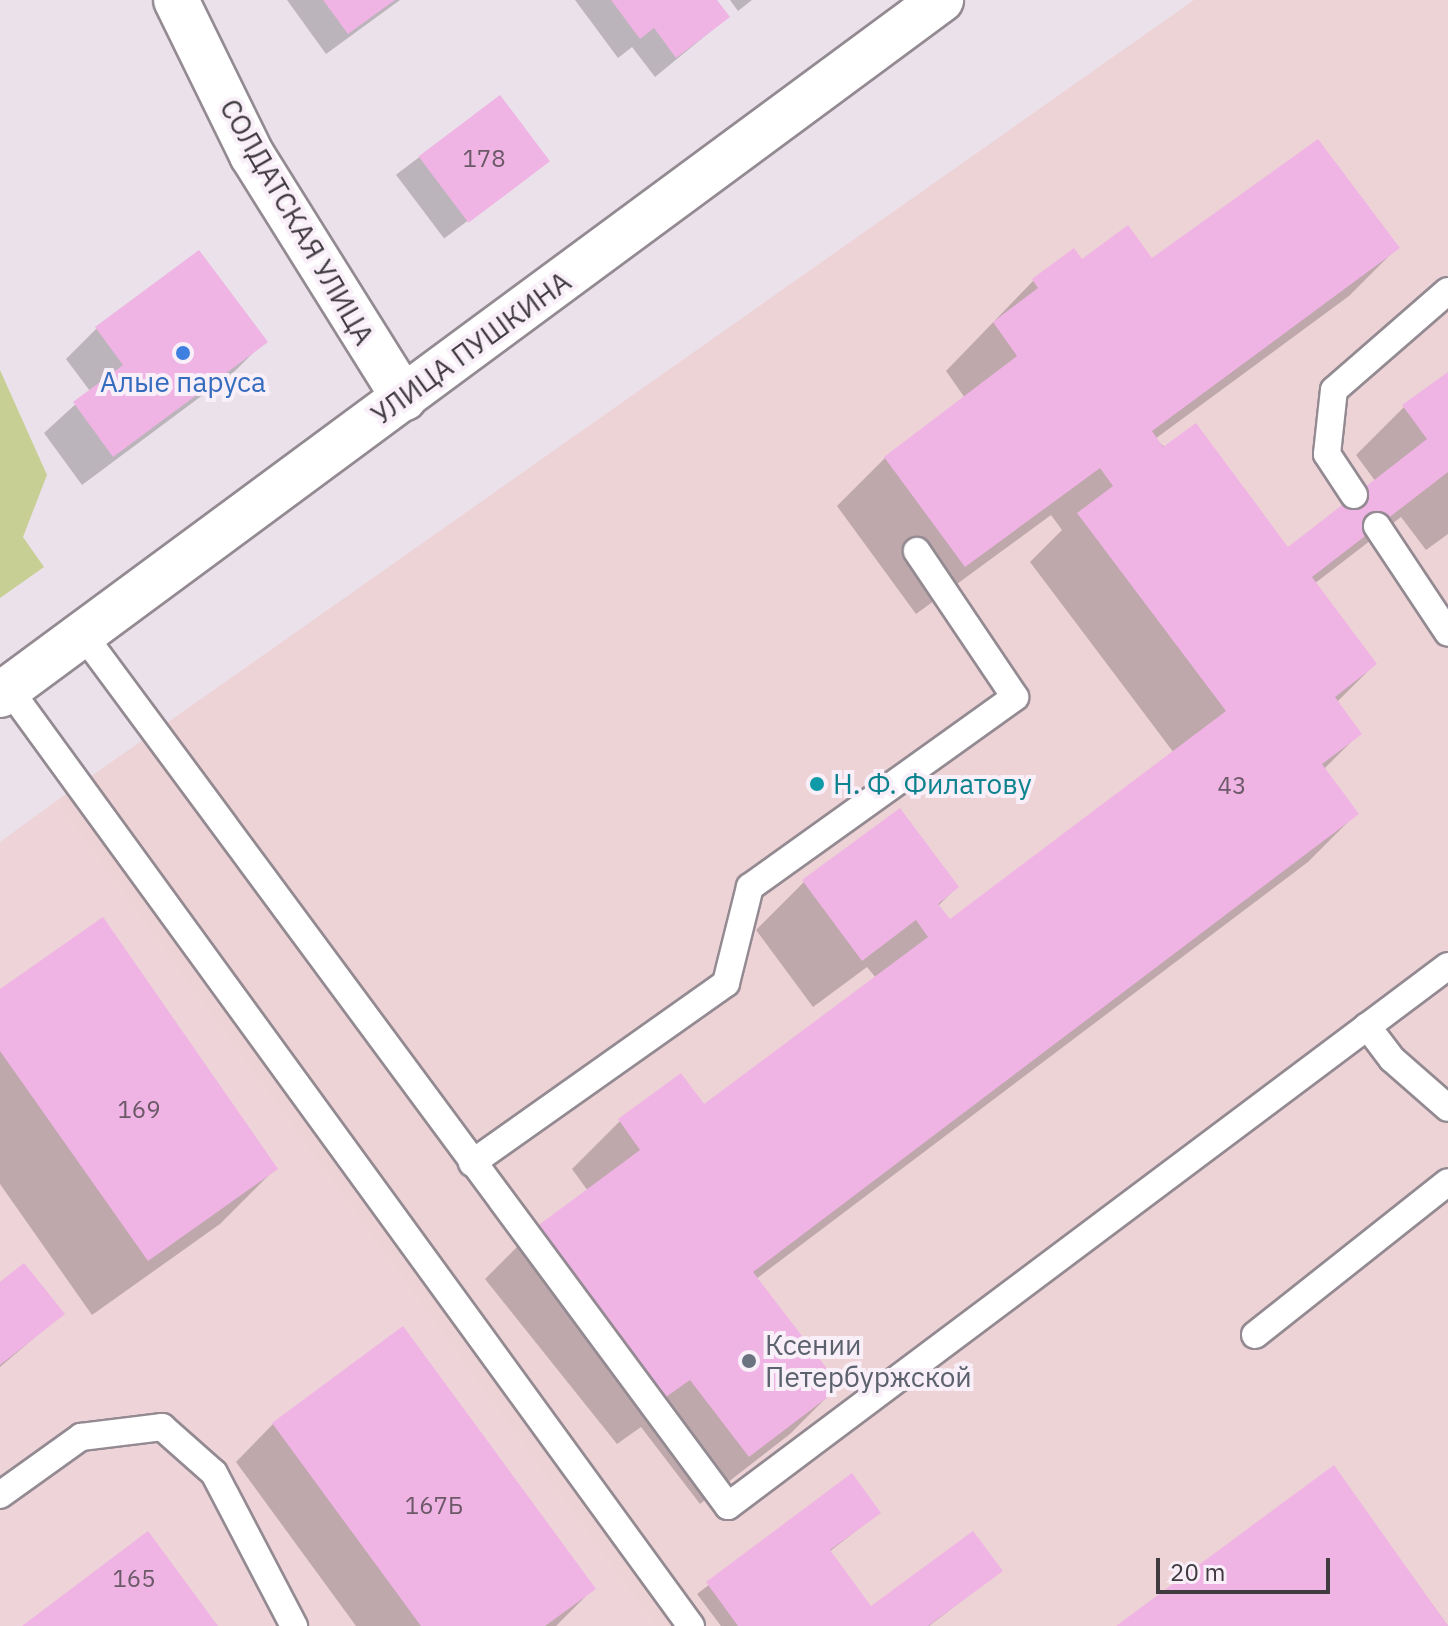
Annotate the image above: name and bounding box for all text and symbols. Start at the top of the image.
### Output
street label: СОЛДАТСКАЯ УЛИЦА [213,93,381,351]
house number: 178 [462,145,506,173]
street label: УЛИЦА ПУШКИНА [365,264,577,432]
marker: Алые паруса [174,344,192,362]
place label: Алые паруса [100,365,266,399]
place label: Н. Ф. Филатову [833,767,1032,801]
house number: 43 [1218,772,1246,800]
marker: Н. Ф. Филатову [808,775,826,793]
house number: 169 [117,1096,161,1124]
place label: Ксении Петербуржской [765,1328,972,1394]
marker: Ксении Петербуржской [740,1352,758,1370]
house number: 167Б [405,1492,463,1520]
scale bar [1160,1542,1334,1592]
text: 20 m [1170,1556,1225,1588]
house number: 165 [112,1565,156,1593]

